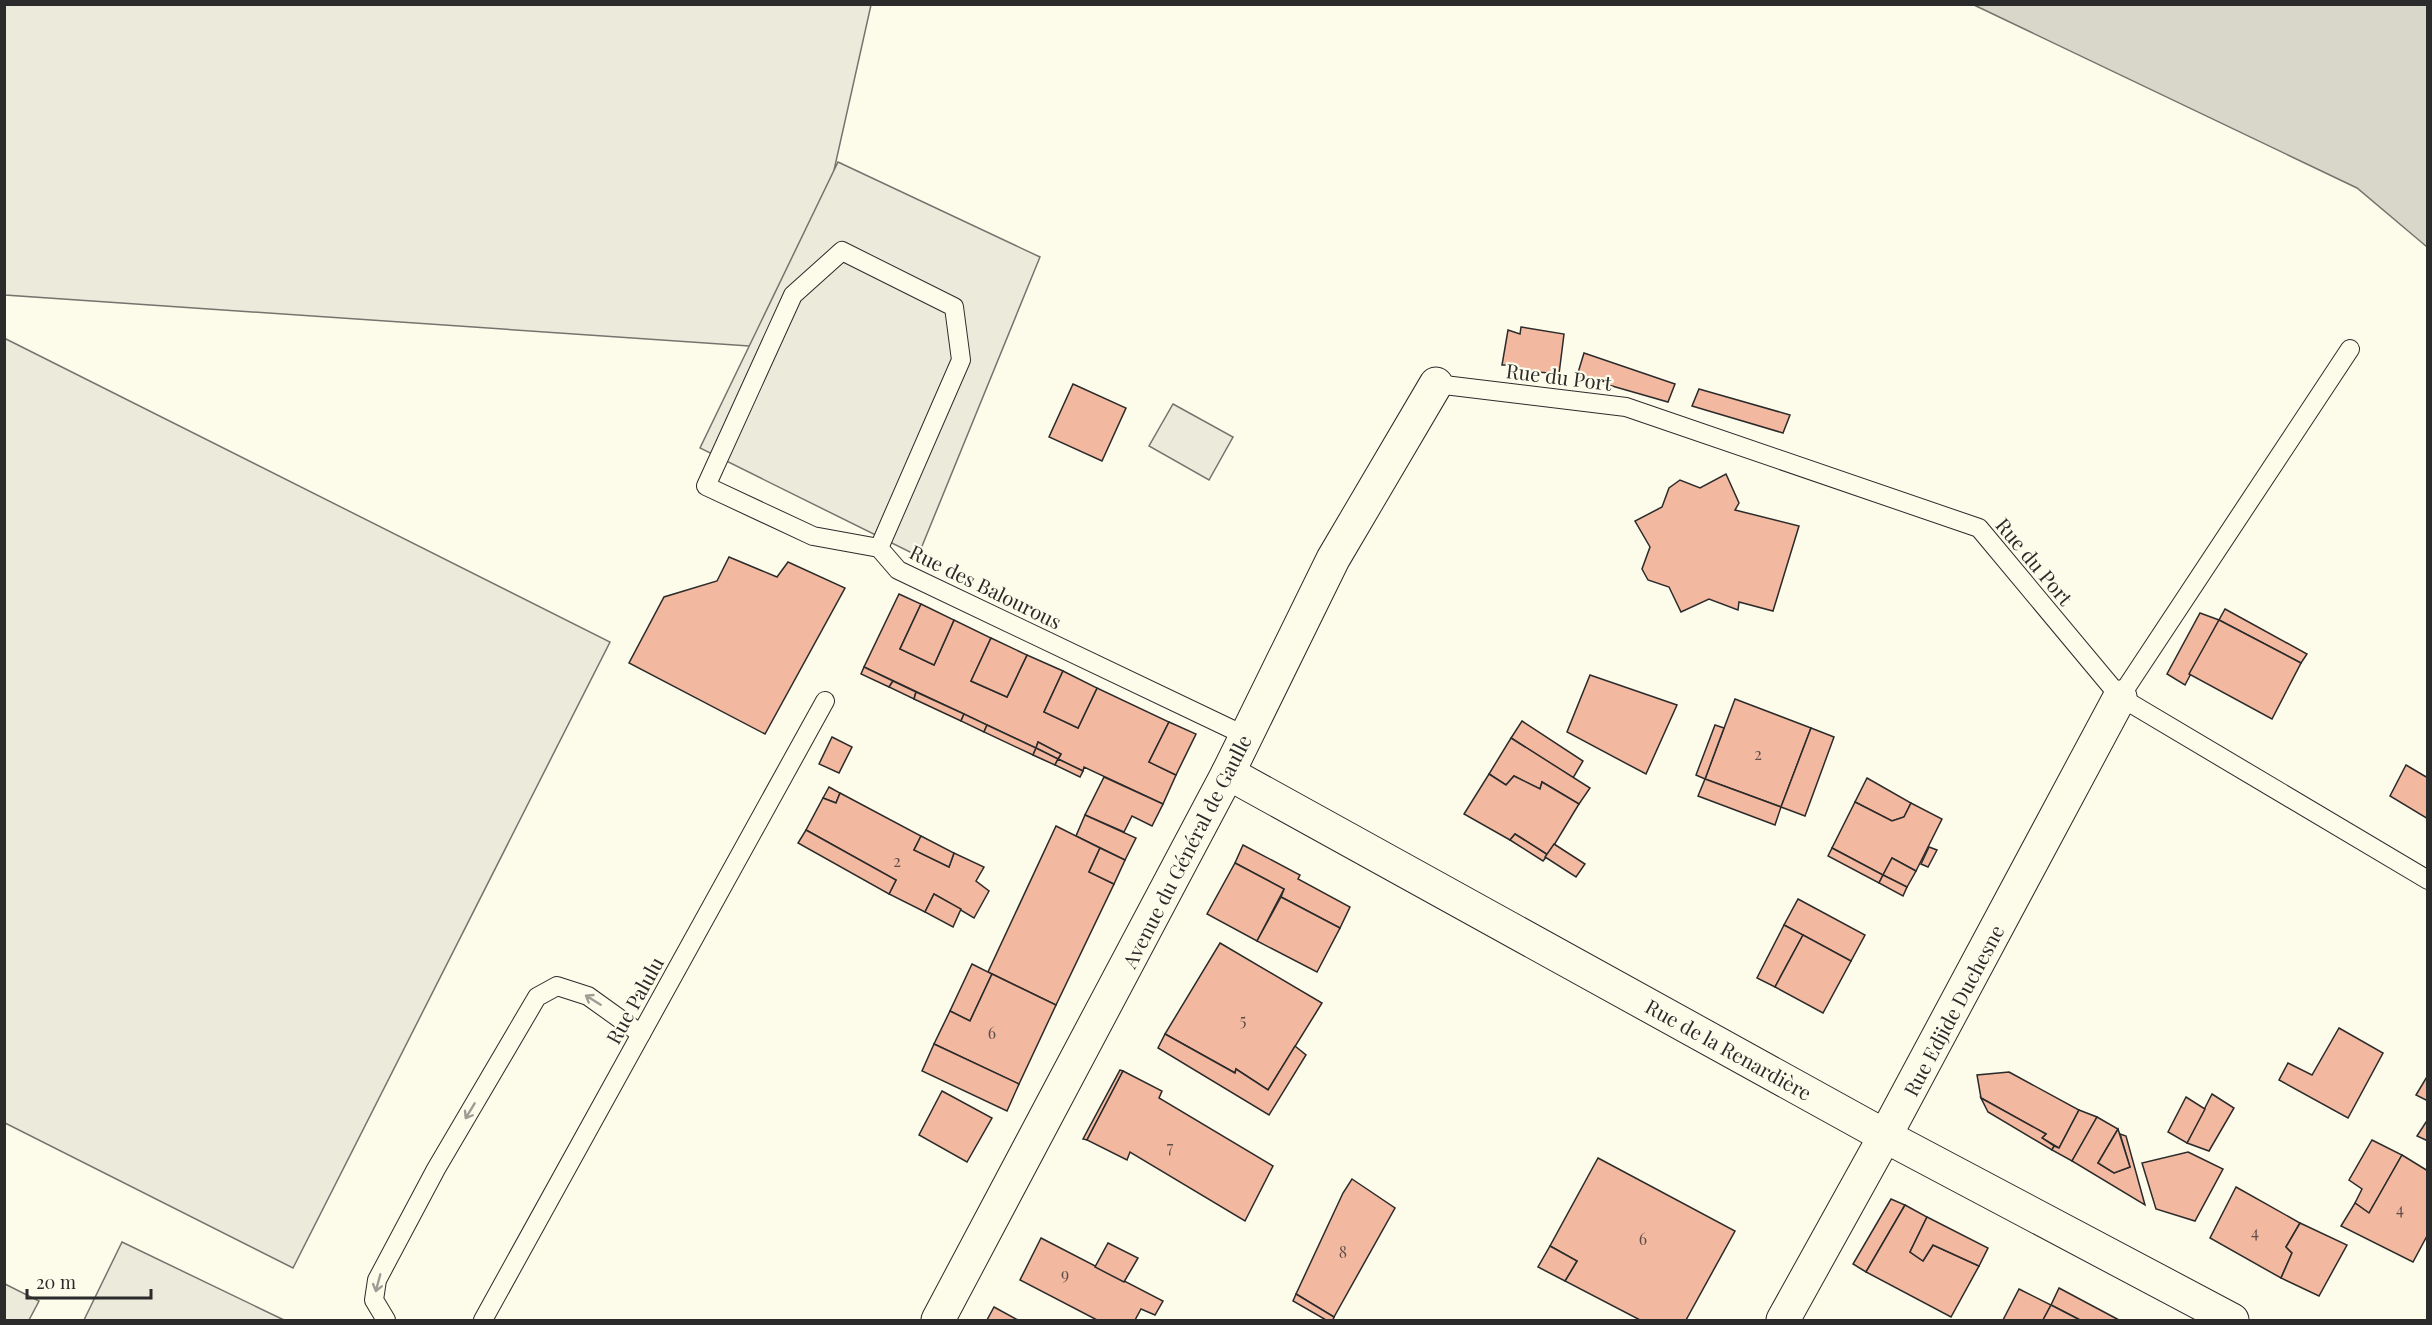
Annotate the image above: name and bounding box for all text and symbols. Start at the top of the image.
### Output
street label: Rue du Port [1505,356,1614,396]
street label: Rue du Port [1990,512,2080,611]
street label: Rue des Balourous [906,538,1066,634]
street label: Avenue du Général de Gaulle [1115,730,1257,973]
house number: 2 [1754,743,1762,764]
house number: 2 [893,850,901,871]
street label: Rue Edjide Duchesne [1896,920,2010,1100]
street label: Rue Palulu [599,951,669,1048]
street label: Rue de la Renardière [1641,992,1817,1106]
one-way arrow [585,994,602,1006]
house number: 5 [1240,1009,1246,1030]
house number: 6 [988,1022,996,1043]
one-way arrow [463,1103,475,1120]
house number: 7 [1167,1136,1174,1157]
house number: 4 [2396,1198,2404,1219]
house number: 4 [2251,1221,2259,1242]
house number: 6 [1639,1228,1647,1249]
house number: 8 [1339,1241,1347,1262]
scale bar [27,1262,152,1300]
house number: 9 [1061,1263,1069,1284]
text: 20 m [36,1270,76,1294]
one-way arrow [372,1273,383,1292]

